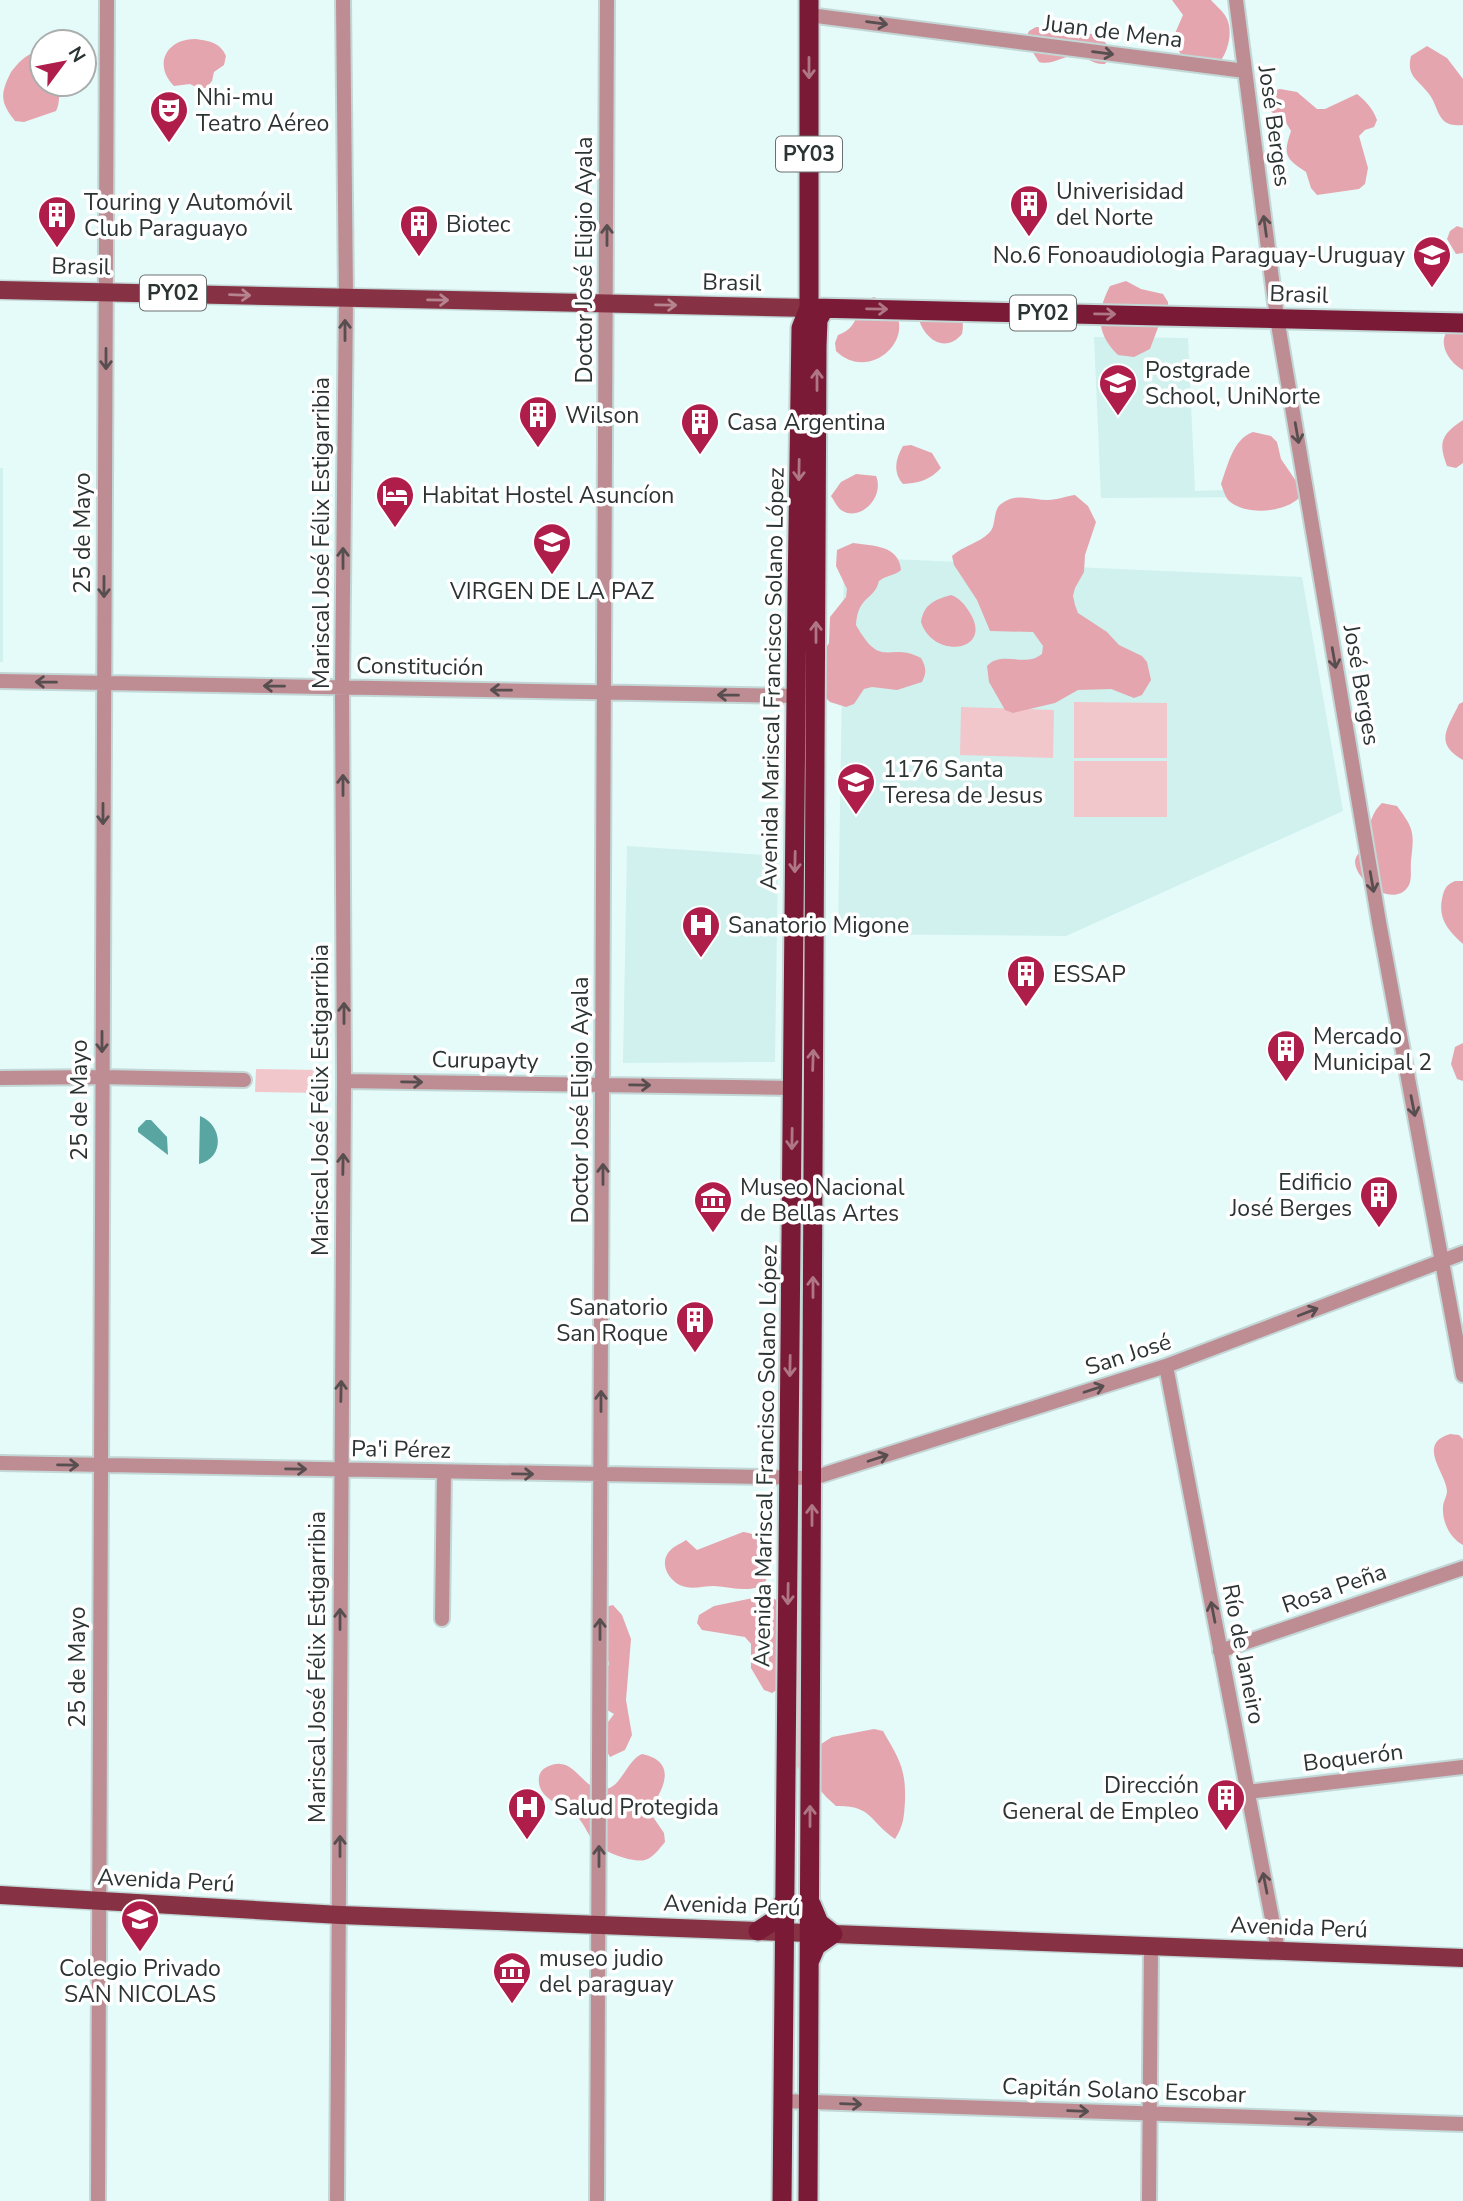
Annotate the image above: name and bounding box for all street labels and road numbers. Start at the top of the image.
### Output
street label: Juan de Mena [1040,7,1184,55]
street label: José Berges [1251,62,1298,189]
road number: PY03 [776,136,842,172]
street label: Doctor José Eligio Ayala [569,137,600,383]
street label: Brasil [51,250,111,283]
street label: Brasil [702,266,762,299]
road number: PY02 [140,276,206,310]
street label: Brasil [1269,278,1329,311]
road number: PY02 [1010,296,1076,330]
street label: Mariscal José Félix Estigarribia [306,377,337,689]
street label: Avenida Mariscal Francisco Solano López [753,467,792,891]
street label: 25 de Mayo [67,472,98,594]
street label: José Berges [1335,621,1387,748]
street label: Constitución [356,650,484,683]
street label: Mariscal José Félix Estigarribia [305,944,336,1256]
street label: Doctor José Eligio Ayala [565,977,596,1223]
street label: 25 de Mayo [64,1039,95,1161]
street label: Curupayty [431,1044,539,1077]
street label: Avenida Mariscal Francisco Solano López [746,1244,785,1668]
street label: San José [1081,1326,1175,1383]
street label: Pa'i Pérez [351,1433,451,1466]
street label: Mariscal José Félix Estigarribia [302,1511,333,1823]
street label: Rosa Peña [1278,1556,1391,1621]
street label: Río de Janeiro [1215,1581,1272,1727]
street label: 25 de Mayo [62,1606,93,1728]
street label: Boquerón [1301,1736,1405,1779]
street label: Avenida Perú [97,1861,235,1900]
street label: Avenida Perú [663,1888,801,1923]
street label: Avenida Perú [1230,1910,1368,1945]
street label: Capitán Solano Escobar [1001,2071,1247,2110]

